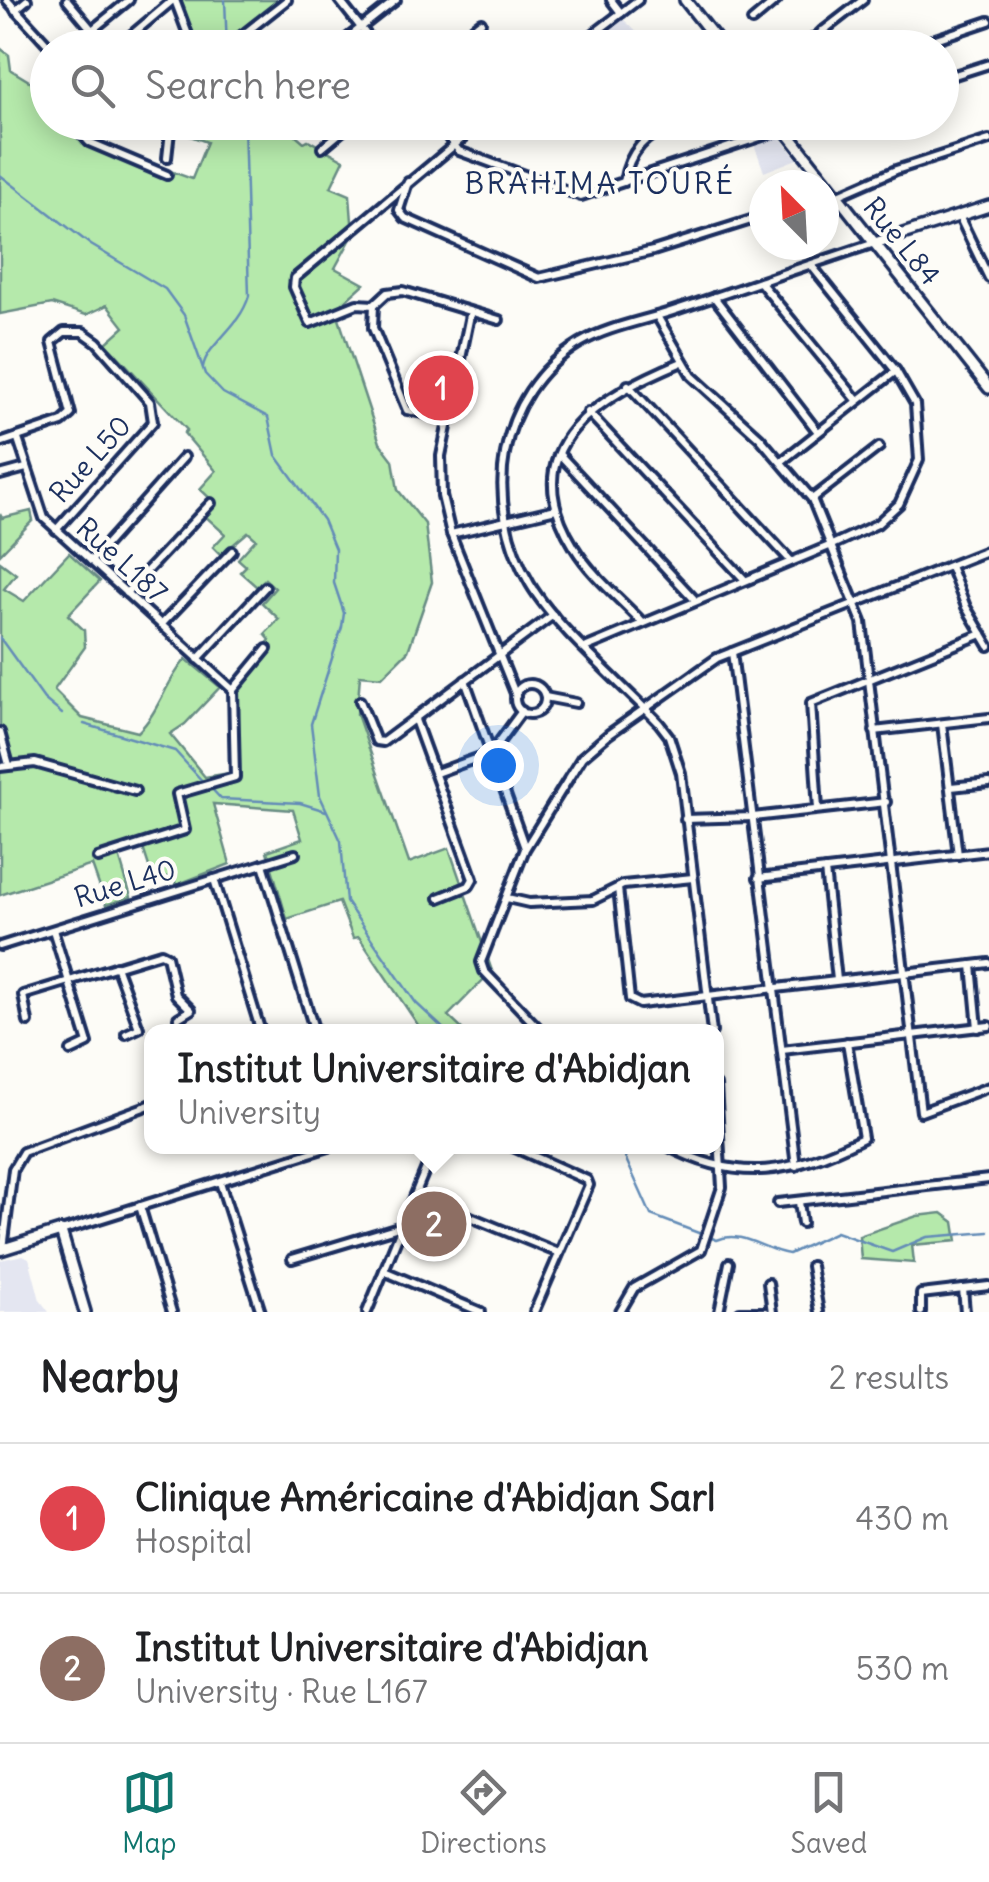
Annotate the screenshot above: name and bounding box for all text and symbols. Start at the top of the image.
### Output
search box [30,30,959,140]
icon: search [65,58,120,113]
text: Search here [145,62,351,109]
district label: BRAHIMA TOURÉ [464,164,736,202]
north arrow [749,170,839,260]
street label: Rue L84 [856,190,948,292]
pin: 1 [408,350,474,426]
street label: Rue L50 [41,408,139,510]
street label: Rue L187 [69,510,175,611]
your location [473,740,524,791]
street label: Rue L40 [70,851,180,915]
popup [144,1024,724,1154]
text: Institut Universitaire d'Abidjan [177,1045,691,1092]
text: University [177,1092,321,1133]
pin: 2 [402,1186,466,1262]
text: Nearby [40,1351,179,1403]
text: 2 results [829,1357,949,1398]
text: Clinique Américaine d'Abidjan Sarl [135,1474,716,1521]
text: 1 [66,1498,79,1539]
text: 430 m [856,1498,949,1539]
text: Hospital [135,1521,252,1562]
text: Institut Universitaire d'Abidjan [135,1624,649,1671]
text: 2 [64,1648,81,1689]
text: 530 m [856,1648,949,1689]
text: University · Rue L167 [135,1671,428,1712]
tab: Map [122,1765,177,1861]
tab: Directions [420,1765,547,1861]
tab: Saved [790,1765,867,1861]

